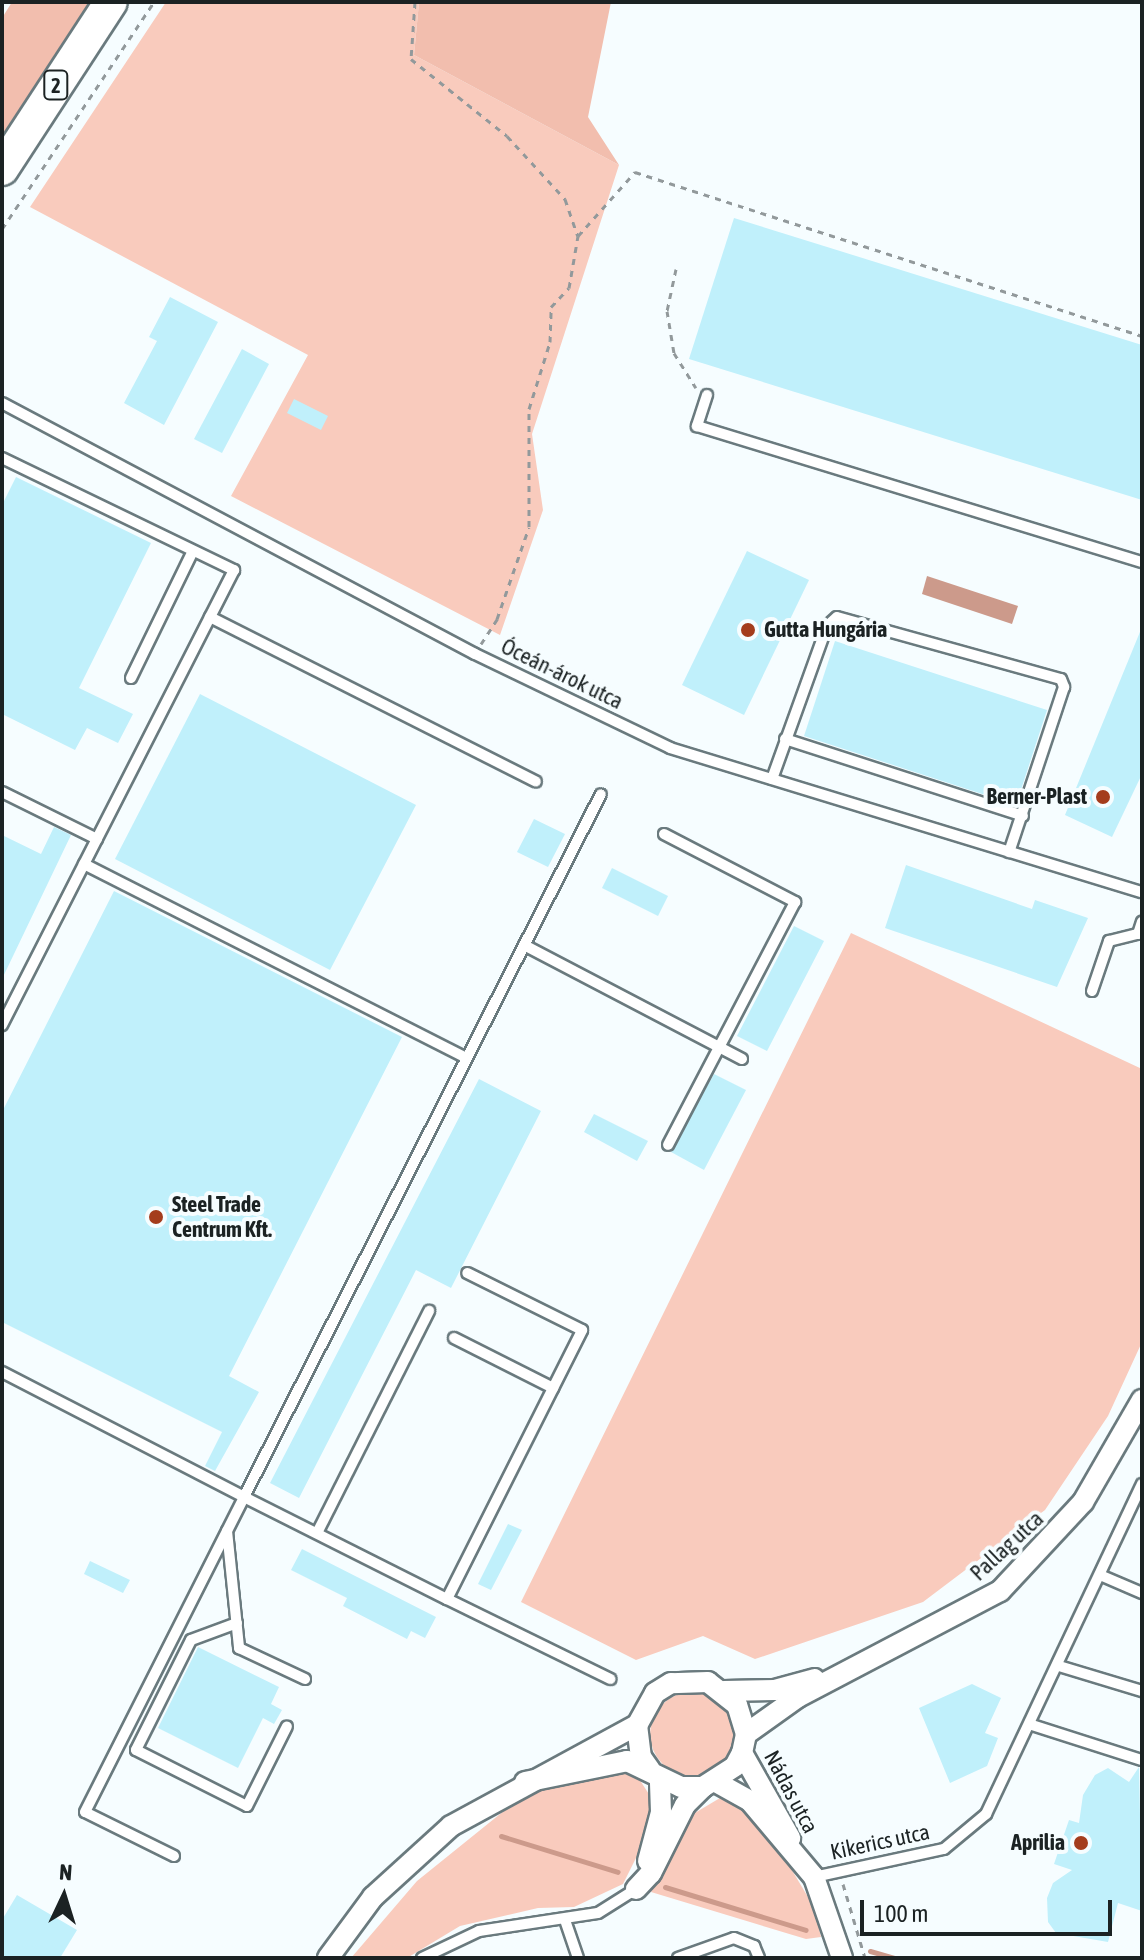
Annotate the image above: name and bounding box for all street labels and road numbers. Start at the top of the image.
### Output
road number: 2 [42,69,70,101]
street label: Óceán-árok utca [497,633,627,715]
street label: Pallag utca [965,1506,1049,1586]
street label: Nádas utca [758,1746,824,1838]
street label: Kikerics utca [828,1819,932,1865]

